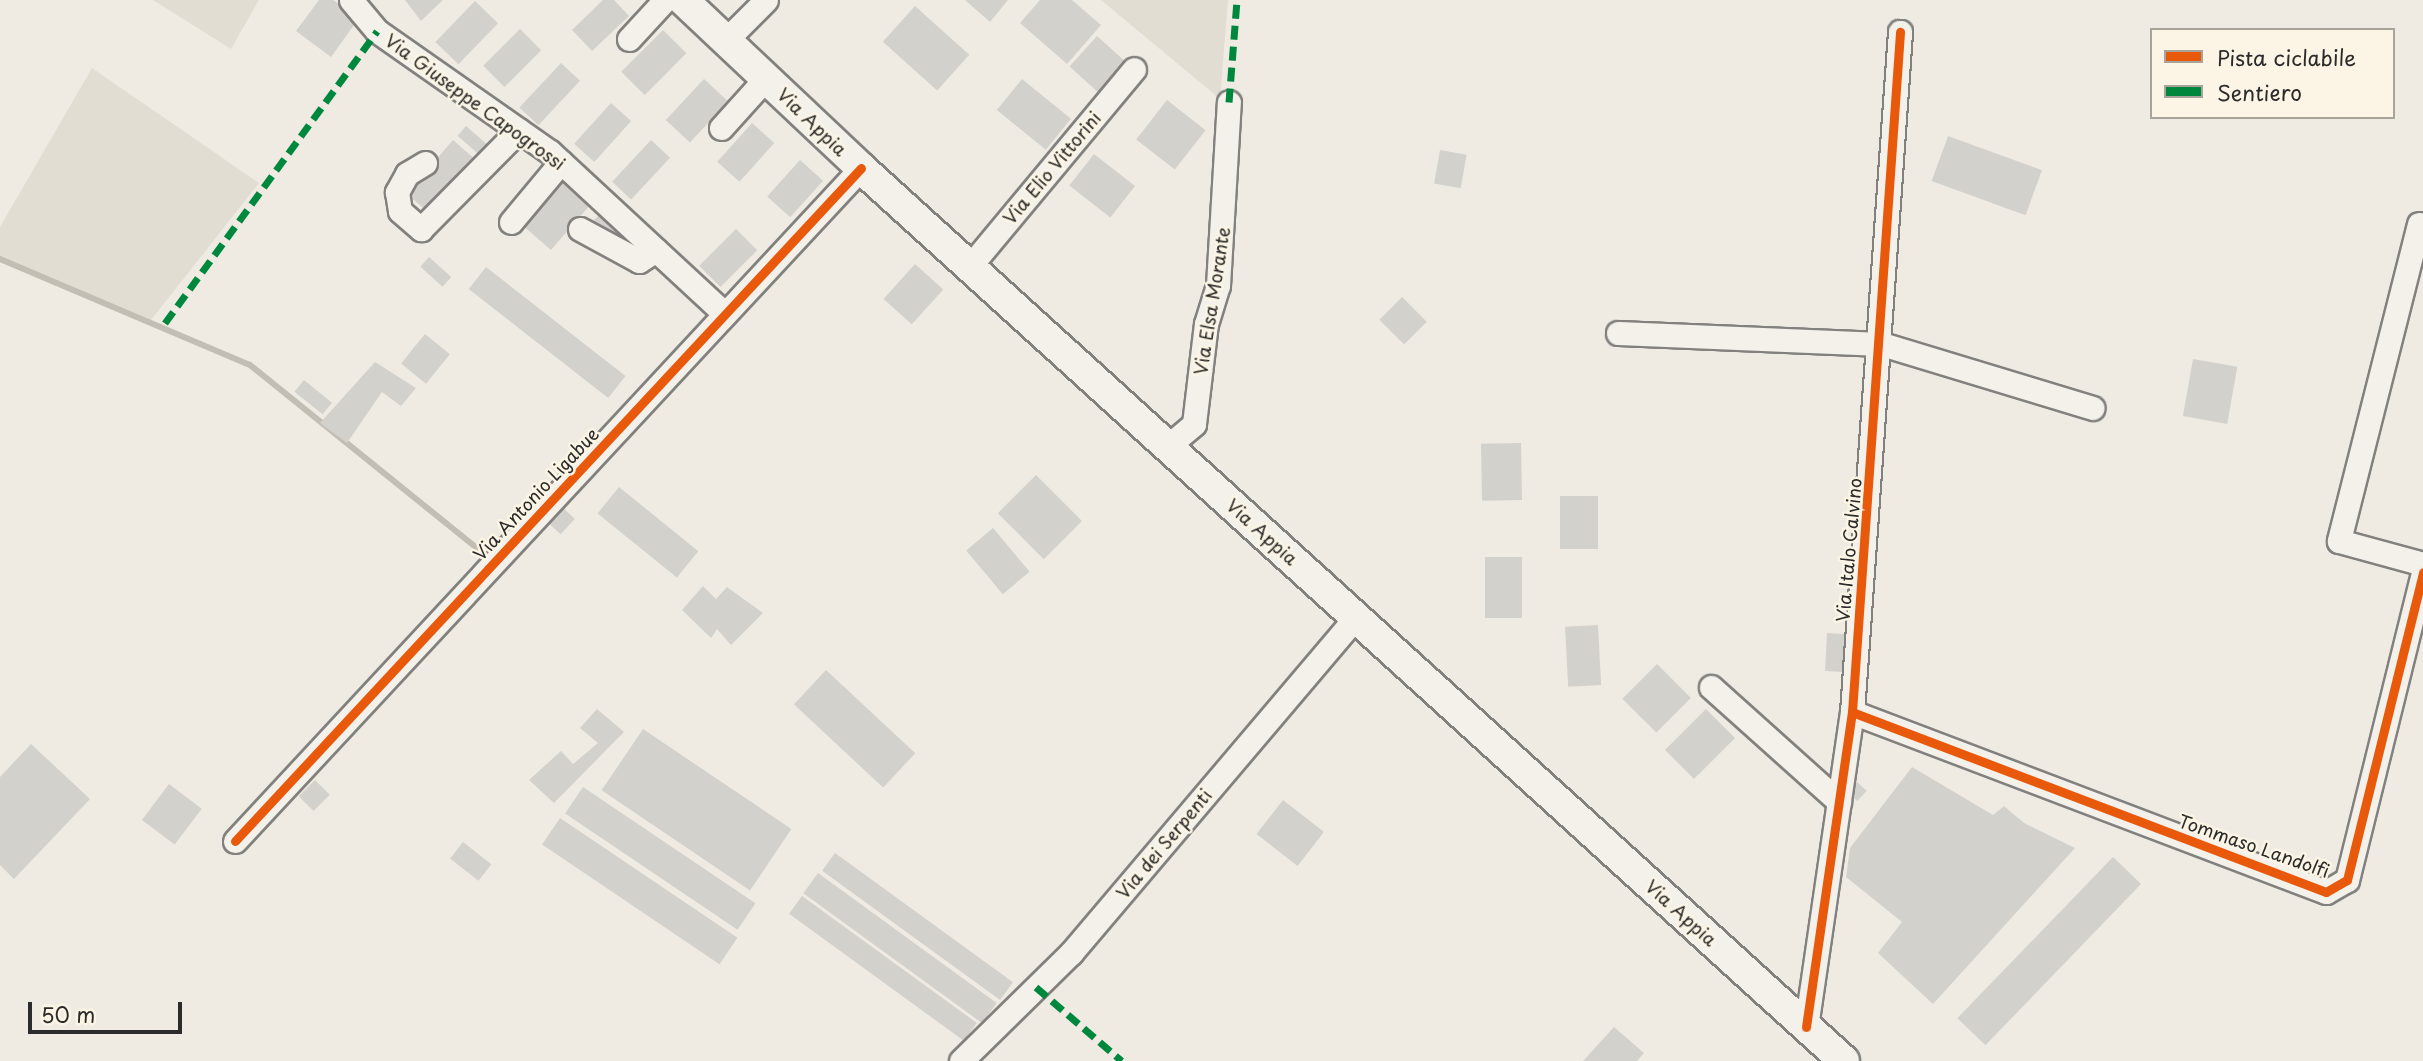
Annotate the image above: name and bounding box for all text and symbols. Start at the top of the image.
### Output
legend [2150,28,2395,119]
street label: Via Giuseppe Capogrossi [381,30,569,174]
text: Pista ciclabile [2217,41,2356,73]
text: Sentiero [2217,76,2302,108]
street label: Via Appia [773,84,851,160]
street label: Via Elio Vittorini [998,107,1106,229]
street label: Via Elsa Morante [1190,226,1234,376]
street label: Via Antonio Ligabue [469,423,603,565]
street label: Via Italo Calvino [1832,477,1866,623]
street label: Via Appia [1222,495,1302,569]
street label: Via dei Serpenti [1112,785,1216,903]
street label: Tommaso Landolfi [2176,810,2332,882]
street label: Via Appia [1641,876,1721,950]
scale bar [32,988,186,1032]
text: 50 m [41,998,95,1030]

